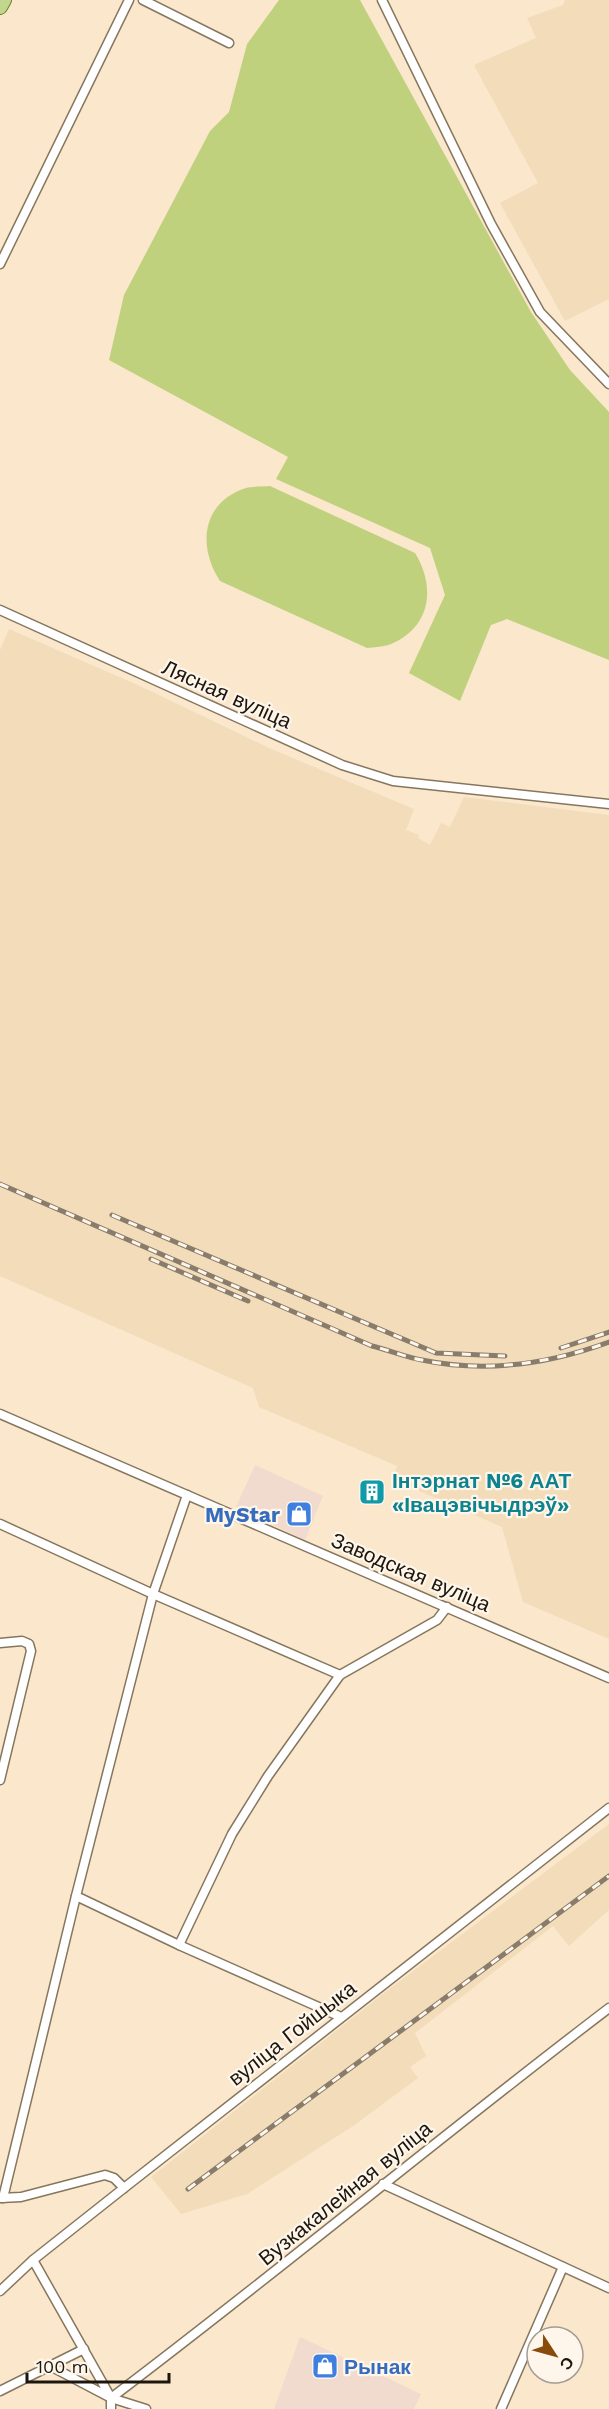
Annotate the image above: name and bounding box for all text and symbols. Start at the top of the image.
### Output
street label: Лясная вуліца [159,654,296,734]
place label: Інтэрнат №6 ААТ «Івацэвічыдрэў» [392,1468,572,1517]
building icon: Інтэрнат №6 ААТ «Івацэвічыдрэў» [357,1477,387,1507]
shop icon: MyStar [284,1499,314,1529]
place label: MyStar [205,1502,280,1527]
street label: Заводская вуліца [328,1527,495,1617]
street label: вуліца Гойшыка [223,1975,361,2091]
street label: Вузкакалейная вуліца [253,2115,437,2270]
north arrow [525,2325,585,2385]
scale bar [27,2346,170,2384]
shop icon: Рынак [310,2351,340,2381]
text: С [555,2353,578,2374]
place label: Рынак [344,2354,411,2379]
text: 100 m [36,2356,89,2377]

